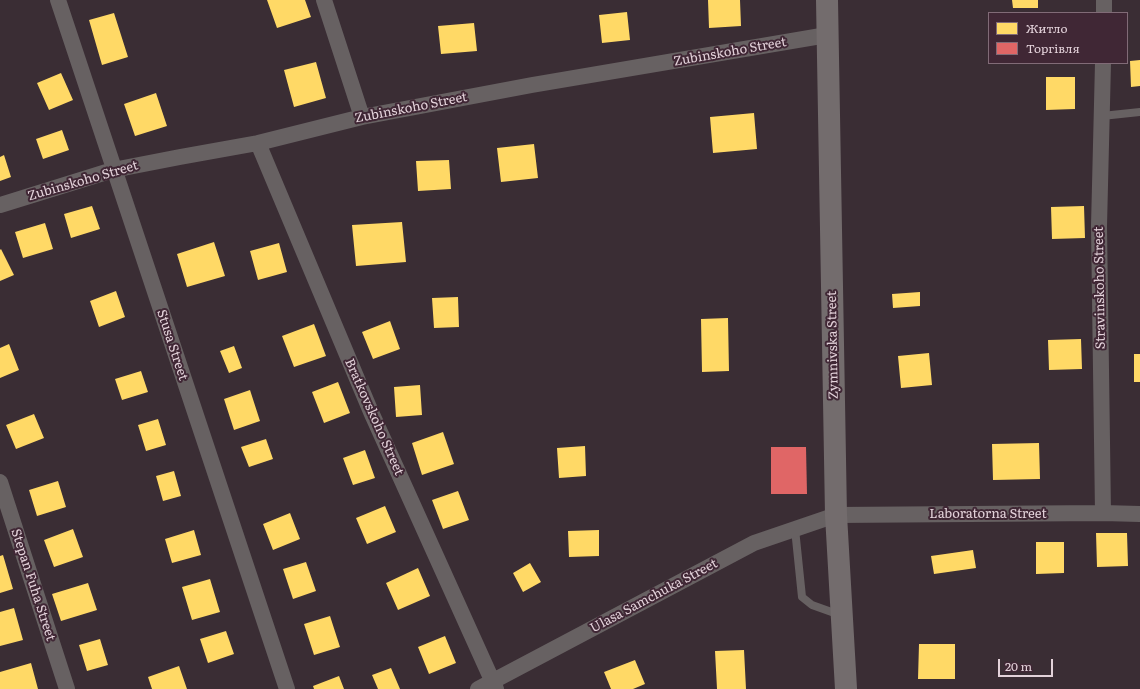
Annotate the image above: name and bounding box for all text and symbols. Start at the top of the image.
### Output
legend [988,12,1128,64]
text: Житло [1026,19,1068,37]
street label: Zubinskoho Street [672,34,788,70]
text: Торгівля [1026,39,1080,57]
street label: Zubinskoho Street [354,89,468,127]
street label: Zubinskoho Street [26,158,140,204]
street label: Stravinskoho Street [1091,226,1109,350]
street label: Zymnivska Street [824,291,842,399]
street label: Stusa Street [153,308,191,382]
street label: Bratkovskoho Street [341,356,407,478]
street label: Laboratorna Street [929,506,1047,522]
street label: Stepan Fuha Street [8,527,58,643]
street label: Ulasa Samchuka Street [588,556,720,636]
scale bar [1000,651,1055,677]
text: 20 m [1005,657,1032,675]

